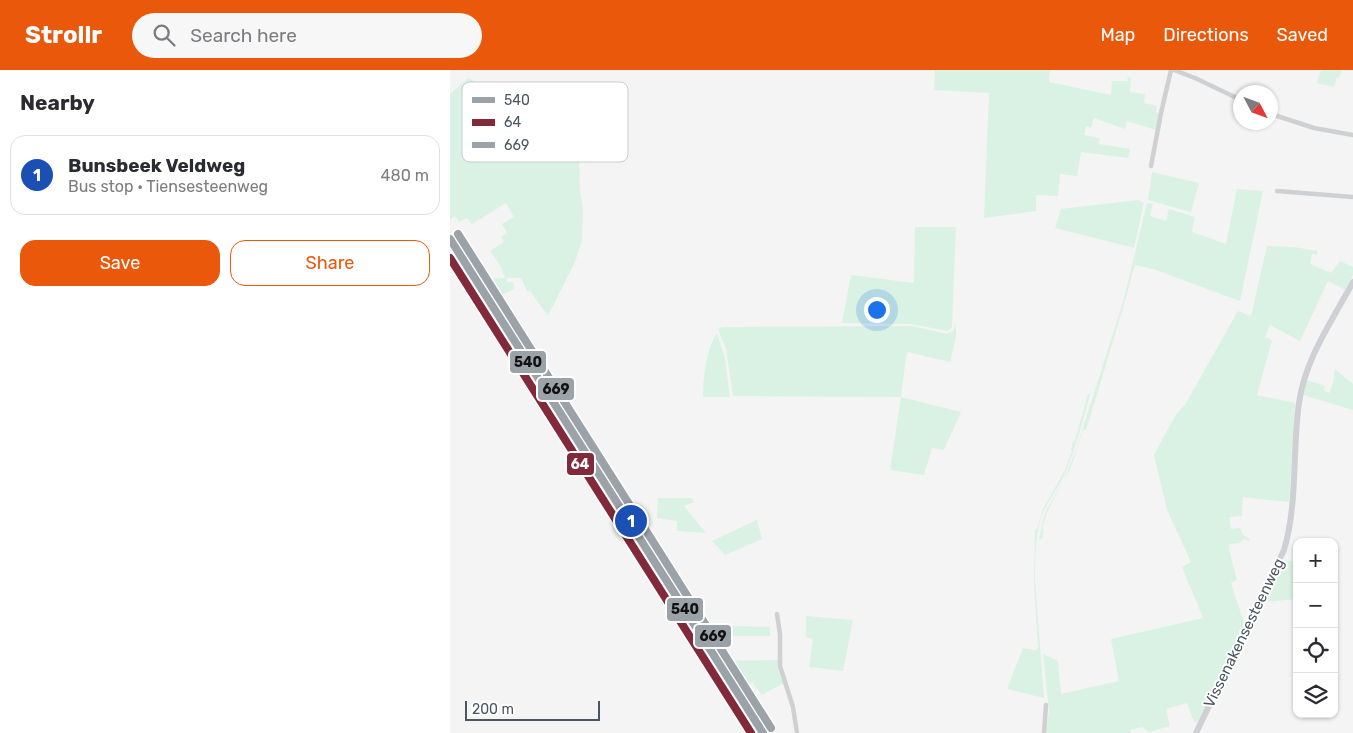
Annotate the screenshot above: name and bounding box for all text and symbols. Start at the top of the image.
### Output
search box [132,13,482,58]
text: Strollr [25,21,102,49]
icon: search [150,21,178,49]
text: Search here [190,24,297,47]
text: Map [1100,24,1135,46]
text: Directions [1163,24,1249,46]
text: Saved [1277,24,1328,46]
legend [462,82,628,162]
north arrow [1233,85,1278,130]
text: Nearby [20,90,95,115]
text: 540 [504,92,530,109]
text: 64 [504,114,521,131]
text: 669 [504,137,529,154]
text: Bunsbeek Veldweg [68,154,245,177]
text: 1 [33,166,41,185]
text: 480 m [381,166,429,185]
text: Bus stop · Tiensesteenweg [68,177,268,196]
button: Save [20,240,220,286]
button: Share [230,240,430,286]
your location [864,297,890,323]
line badge: 540 [509,350,547,374]
text: 540 [514,354,542,371]
line badge: 669 [537,377,575,401]
text: 669 [542,381,570,398]
line badge: 64 [566,452,595,476]
text: 64 [571,456,590,473]
pin: 1 [615,502,647,540]
map controls [1293,538,1338,718]
button: + [1293,538,1338,583]
street label: Vissenakensesteenweg [1200,555,1288,711]
button: − [1293,583,1338,628]
line badge: 540 [666,597,704,622]
text: 540 [671,601,699,618]
line badge: 669 [694,624,732,648]
text: 669 [699,628,727,645]
button: locate [1293,628,1338,673]
button: layers [1293,673,1338,718]
scale bar [465,698,600,721]
text: 200 m [472,701,514,718]

